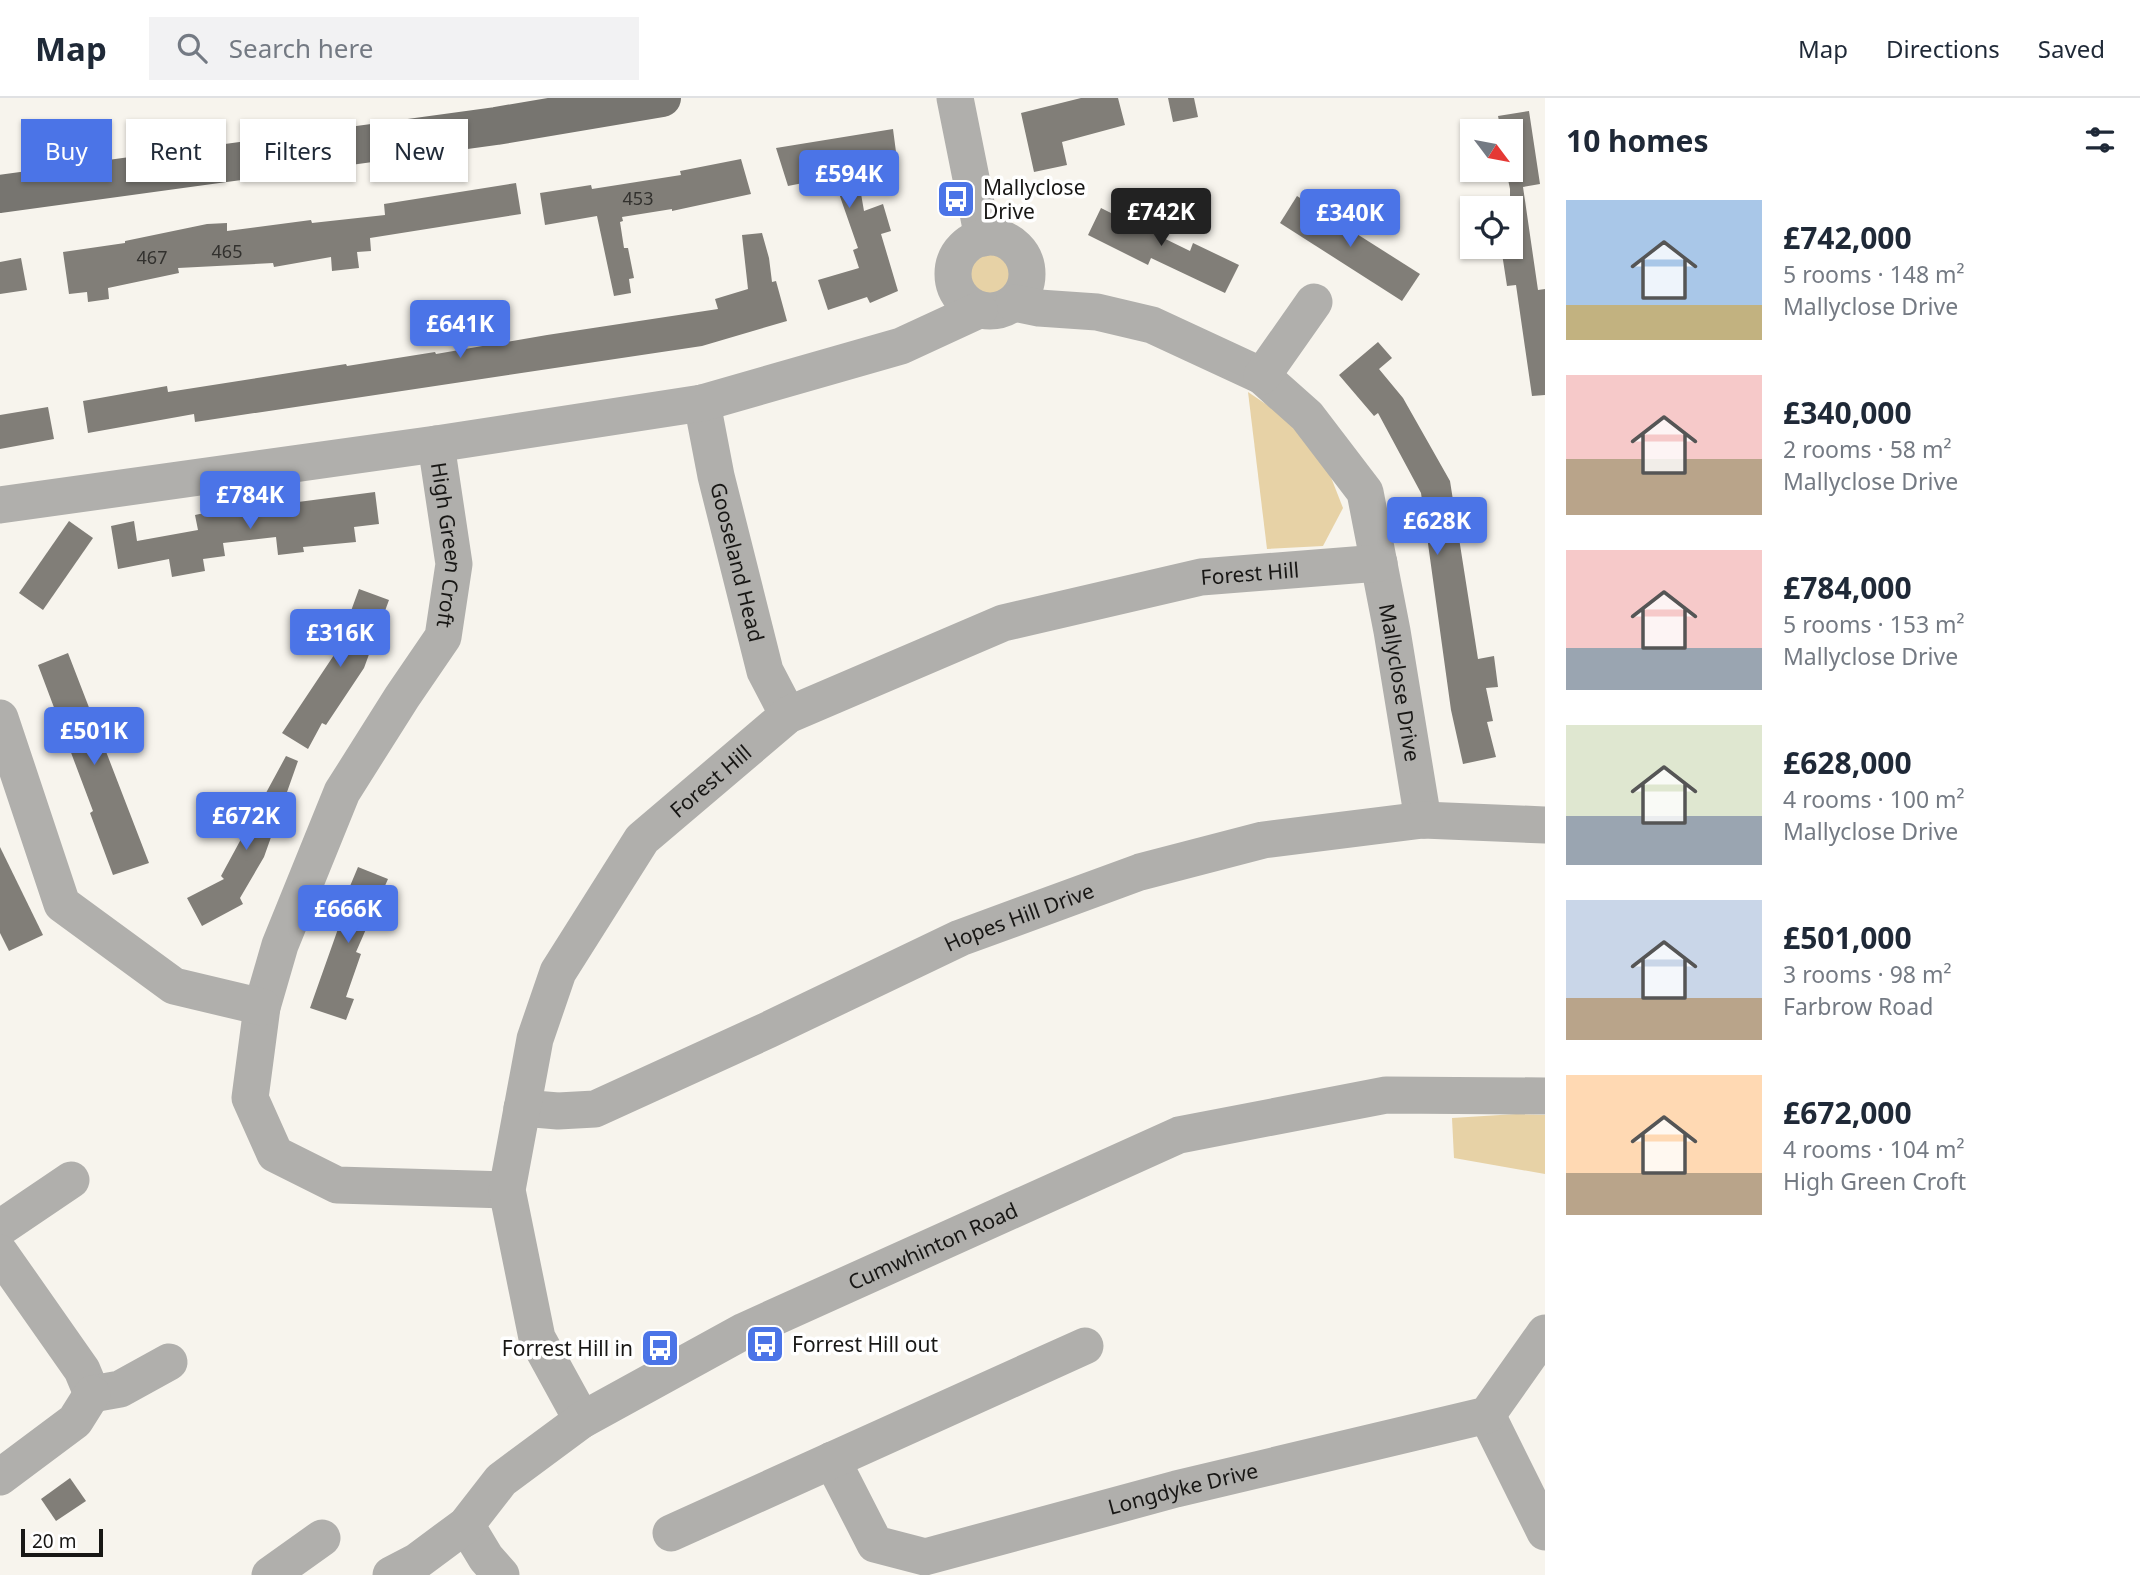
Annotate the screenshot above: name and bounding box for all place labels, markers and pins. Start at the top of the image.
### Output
pin: £594K [800,150,898,210]
place label: Mallyclose Drive [983,173,1085,225]
bus stop icon: Mallyclose Drive [935,178,977,220]
pin: £742K [1112,188,1210,248]
pin: £340K [1301,190,1399,249]
pin: £641K [411,300,509,360]
pin: £784K [201,472,299,531]
pin: £628K [1388,498,1486,557]
pin: £316K [291,610,389,669]
pin: £501K [45,708,143,767]
pin: £672K [197,792,295,852]
pin: £666K [299,886,397,945]
bus stop icon: Forrest Hill out [744,1323,786,1365]
bus stop icon: Forrest Hill in [639,1327,681,1369]
place label: Forrest Hill out [792,1330,938,1358]
place label: Forrest Hill in [502,1334,633,1362]

